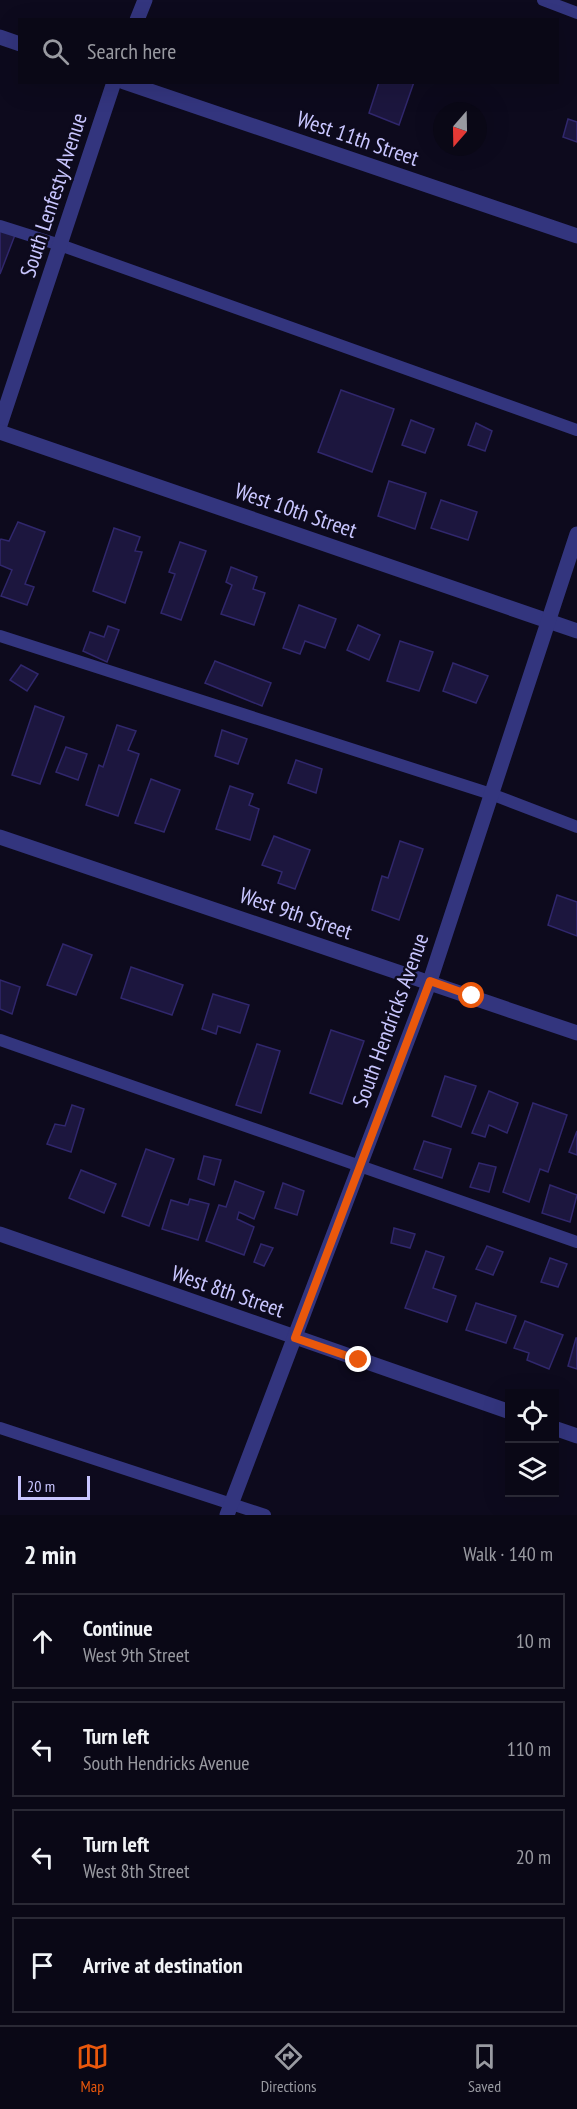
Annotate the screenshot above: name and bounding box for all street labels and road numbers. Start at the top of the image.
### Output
street label: West 11th Street [293,104,423,172]
street label: South Lenfesty Avenue [13,109,93,281]
street label: West 10th Street [231,476,361,544]
street label: West 9th Street [236,881,356,945]
street label: South Hendricks Avenue [346,929,434,1111]
street label: West 8th Street [168,1259,288,1323]

